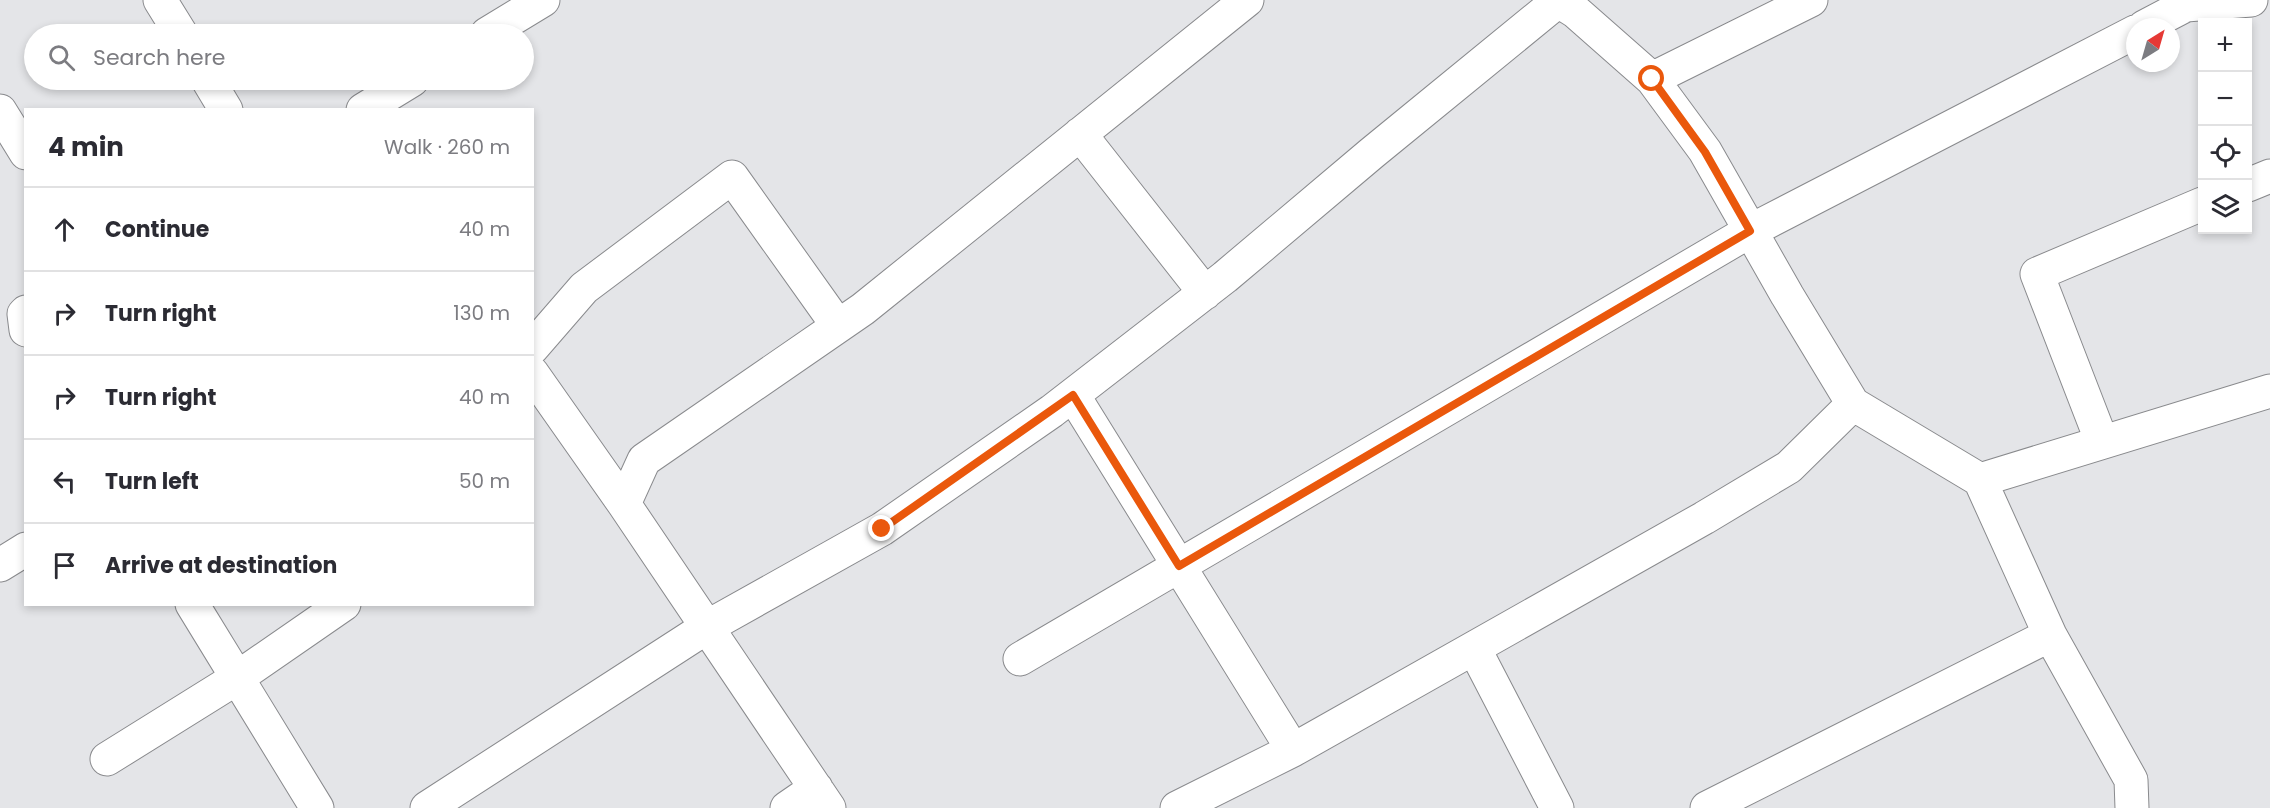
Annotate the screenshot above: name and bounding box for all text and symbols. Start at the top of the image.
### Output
north arrow [2126,18,2180,72]
map controls [2198,18,2252,234]
button: + [2198,18,2252,72]
search box [24,24,534,90]
icon: search [45,41,78,74]
text: Search here [93,42,226,73]
route start [1638,65,1664,91]
button: − [2198,72,2252,126]
button: locate [2198,126,2252,180]
text: 4 min [48,129,124,165]
text: Walk · 260 m [384,133,510,161]
button: layers [2198,180,2252,234]
icon: ahead [48,213,81,246]
text: Continue [105,214,209,245]
text: 40 m [459,215,510,243]
icon: right [48,297,81,330]
text: Turn right [105,298,216,329]
text: 130 m [453,299,510,327]
icon: right [48,381,81,414]
text: Turn right [105,382,216,413]
text: 40 m [459,383,510,411]
icon: left [48,465,81,498]
text: Turn left [105,466,199,497]
text: 50 m [459,467,510,495]
route end [868,515,894,541]
icon: arrive [48,549,81,582]
text: Arrive at destination [105,550,337,581]

